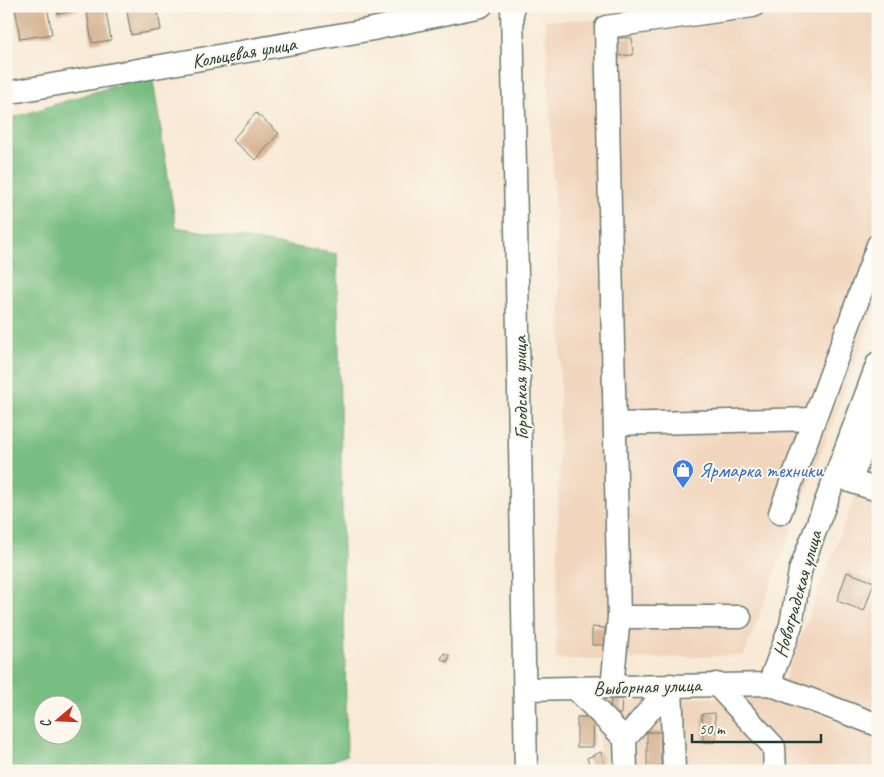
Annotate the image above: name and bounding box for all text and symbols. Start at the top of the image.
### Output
street label: Кольцевая улица [190,31,299,74]
street label: Городская улица [507,335,534,440]
shop icon: Ярмарка техники [671,458,695,489]
place label: Ярмарка техники [699,458,824,483]
street label: Новоградская улица [767,526,828,661]
street label: Выборная улица [593,672,703,701]
north arrow [32,694,82,744]
scale bar [692,712,820,744]
text: С [36,716,55,730]
text: 50 m [699,720,726,739]

